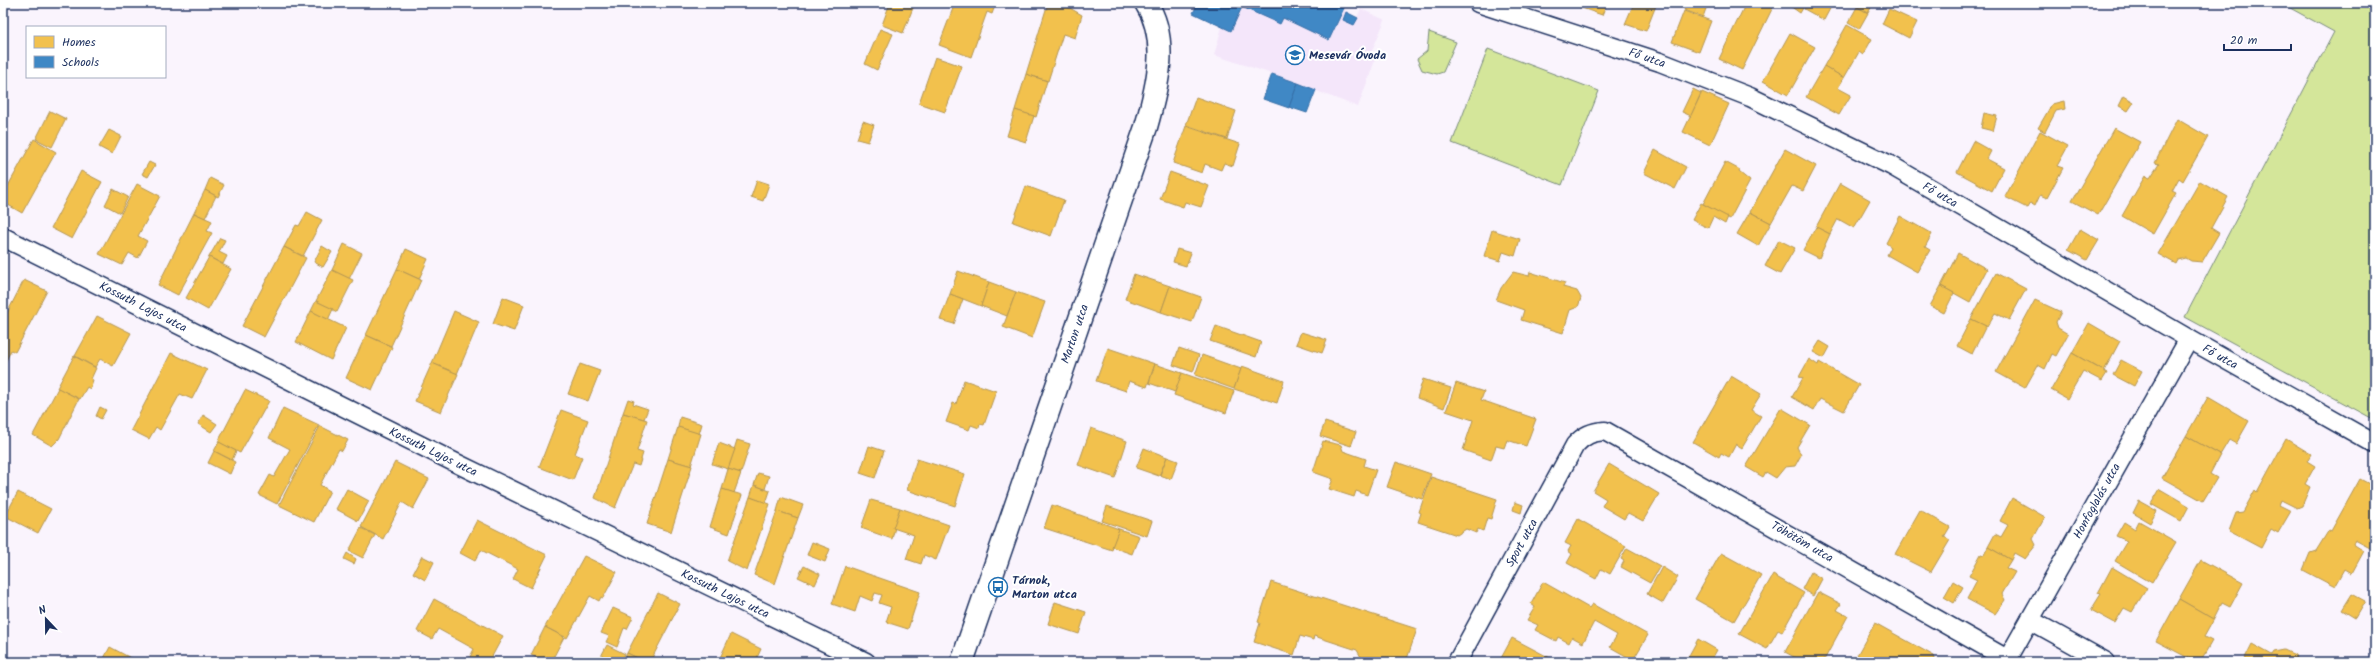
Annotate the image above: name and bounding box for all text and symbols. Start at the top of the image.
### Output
legend [26,26,166,78]
scale bar [2224,26,2291,52]
text: 20 m [2230,31,2258,50]
text: Homes [62,33,96,52]
street label: Fő utca [1626,43,1668,73]
school or university icon: Mesevár Óvoda [1284,44,1306,66]
place label: Mesevár Óvoda [1309,46,1386,65]
text: Schools [62,53,99,72]
street label: Fő utca [1919,177,1961,213]
street label: Kossuth Lajos utca [96,277,191,338]
street label: Marton utca [1056,301,1094,366]
street label: Fő utca [2199,340,2241,375]
street label: Kossuth Lajos utca [386,422,481,482]
street label: Honfoglalás utca [2068,459,2126,542]
street label: Sport utca [1501,515,1543,571]
street label: Töhötöm utca [1767,516,1837,568]
street label: Kossuth Lajos utca [678,564,773,624]
place label: Tárnok, Marton utca [1012,571,1077,604]
bus stop icon: Tárnok, Marton utca [987,576,1009,598]
north arrow [26,599,66,639]
text: N [36,601,49,620]

